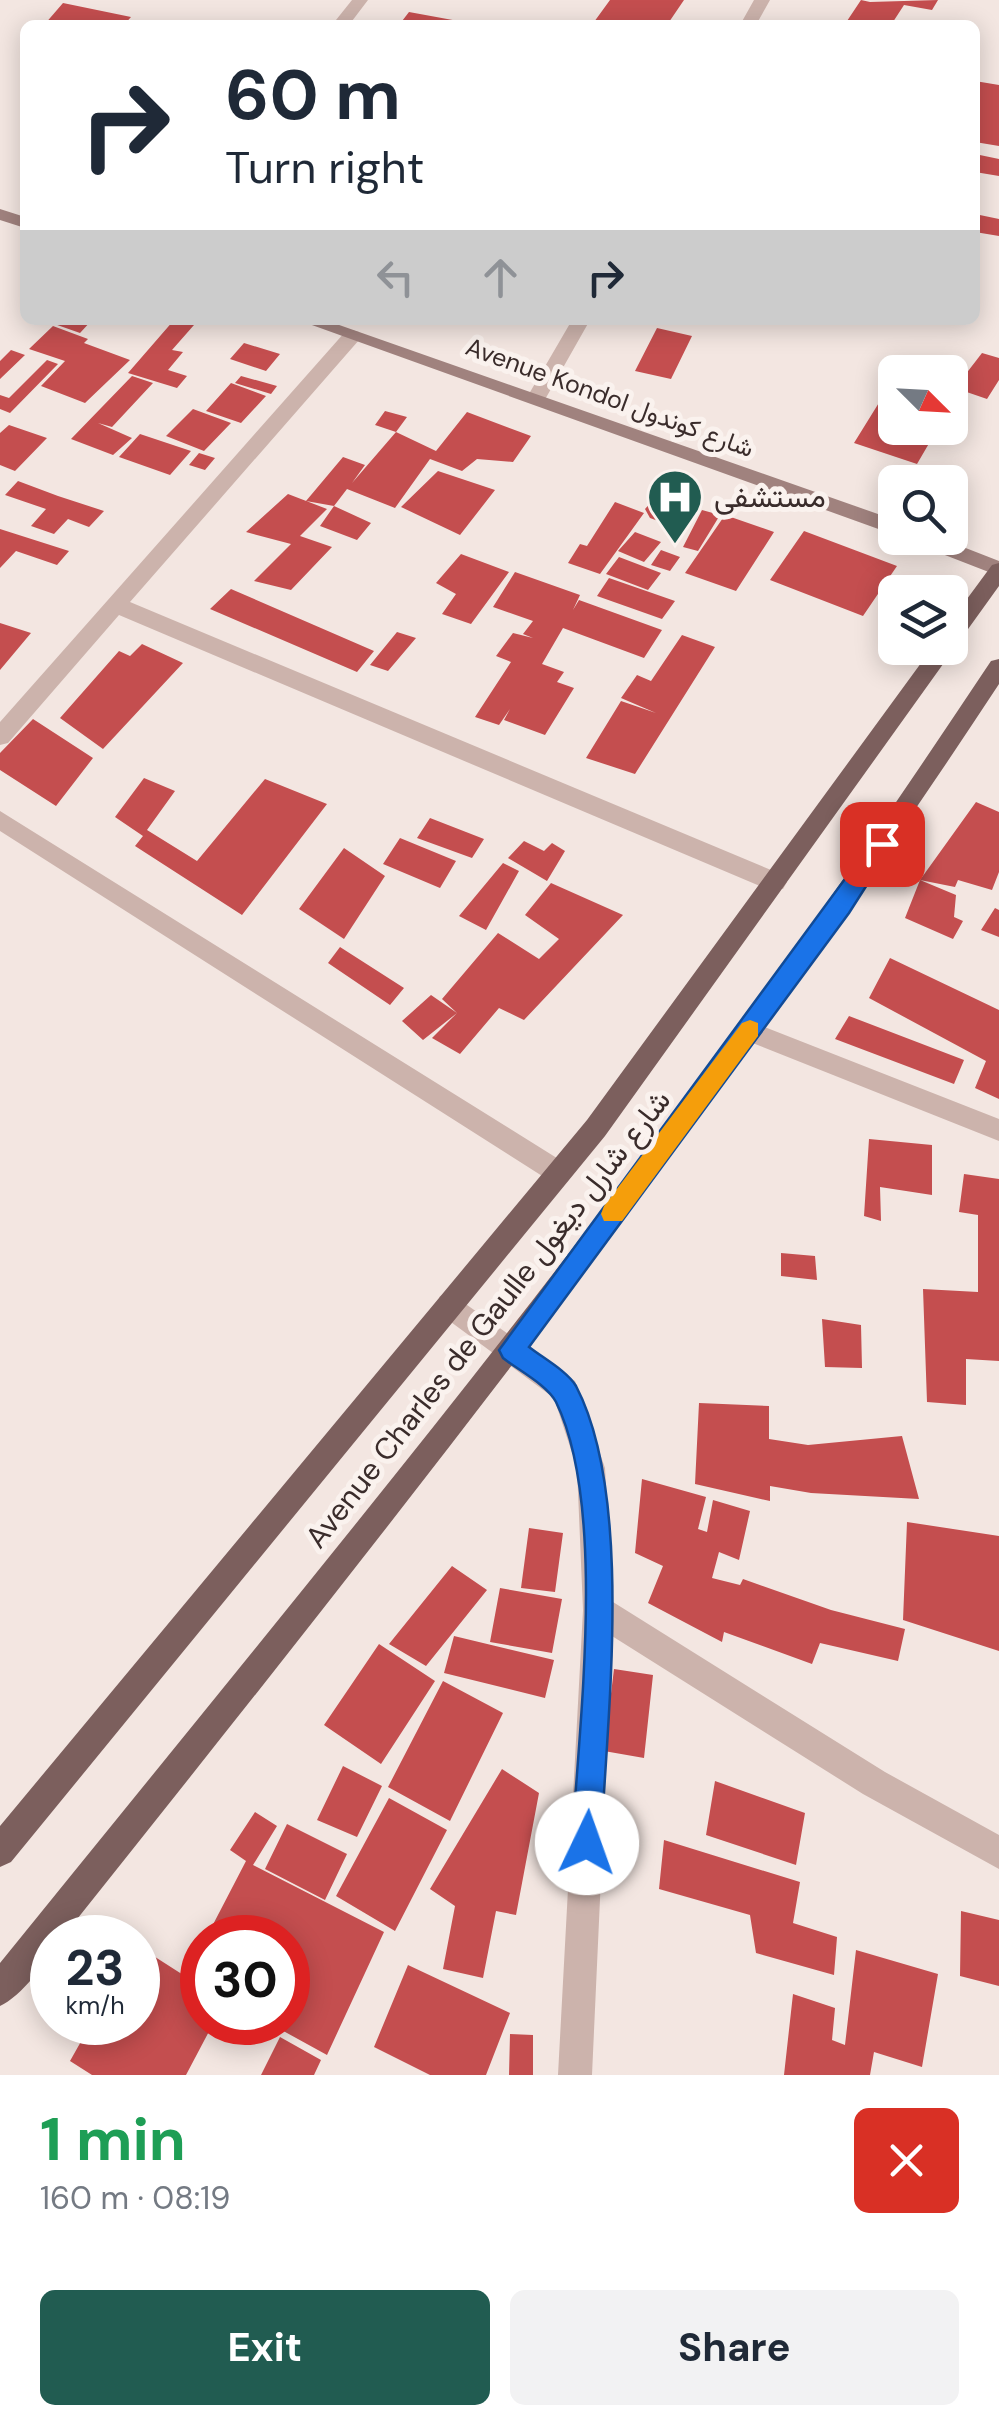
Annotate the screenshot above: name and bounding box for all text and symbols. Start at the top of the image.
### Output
text: 60 m [225,50,401,141]
icon: right [60,60,190,190]
text: Turn right [225,138,424,197]
icon: left [368,250,423,305]
icon: ahead [473,250,528,305]
icon: right [578,250,633,305]
street label: Avenue Kondol شارع كوندول [461,330,758,465]
north arrow [878,355,968,445]
map controls [878,355,968,665]
button: search [878,465,968,555]
hospital icon: مستشفى [645,467,705,546]
place label: مستشفى [714,477,826,516]
button: layers [878,575,968,665]
pin [840,802,925,887]
icon: arrive [855,817,910,872]
street label: Avenue Charles de Gaulle شارع شارل ديغول [296,1082,680,1556]
position arrow [535,1791,639,1895]
speed limit sign: 30 [180,1915,310,2045]
text: 23 [66,1935,125,2001]
text: km/h [65,1989,125,2022]
text: 1 min [40,2100,186,2179]
button: close [854,2108,959,2213]
text: 160 m · 08:19 [40,2177,230,2219]
button: Exit [40,2290,490,2405]
button: Share [510,2290,959,2405]

